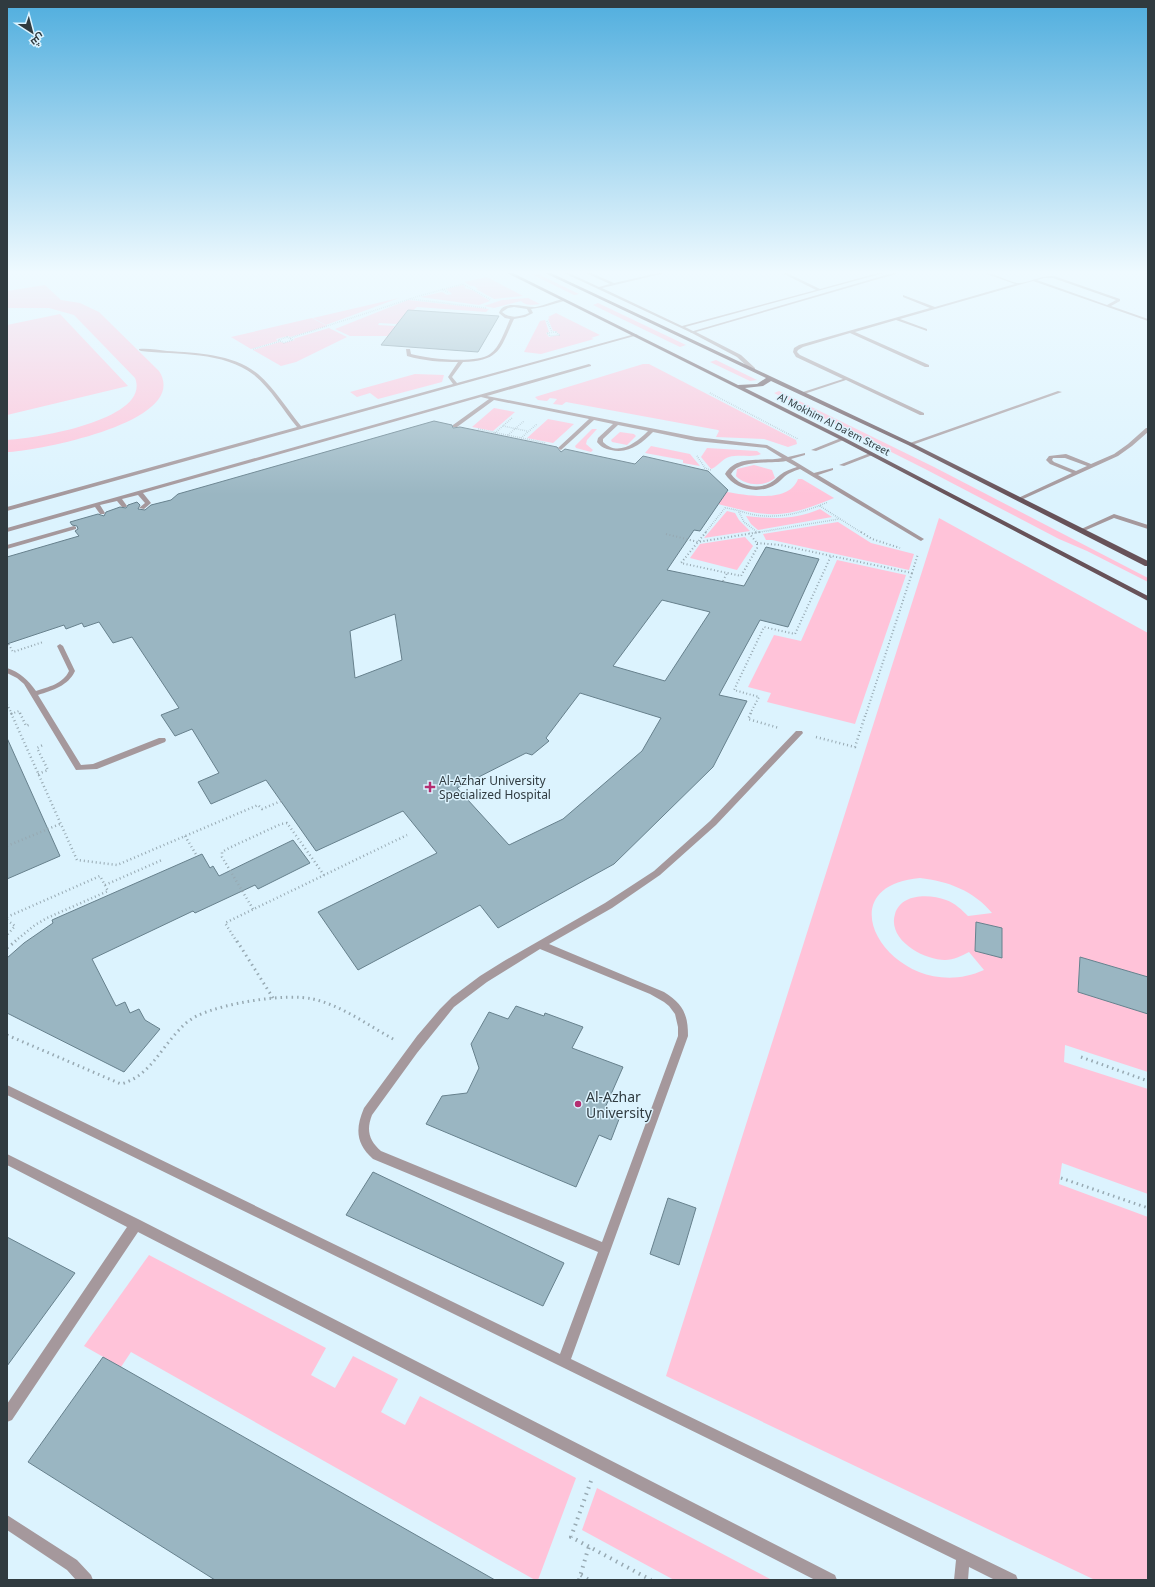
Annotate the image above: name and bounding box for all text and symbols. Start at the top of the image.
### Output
north arrow [12,12,52,52]
text: ش [28,30,48,51]
street label: Al Mokhim Al Da'em Street [775,390,893,459]
place label: Al-Azhar University Specialized Hospital [439,772,551,803]
marker: Al-Azhar University Specialized Hospital [424,781,436,793]
place label: Al-Azhar University [586,1087,653,1122]
marker: Al-Azhar University [573,1099,583,1109]

